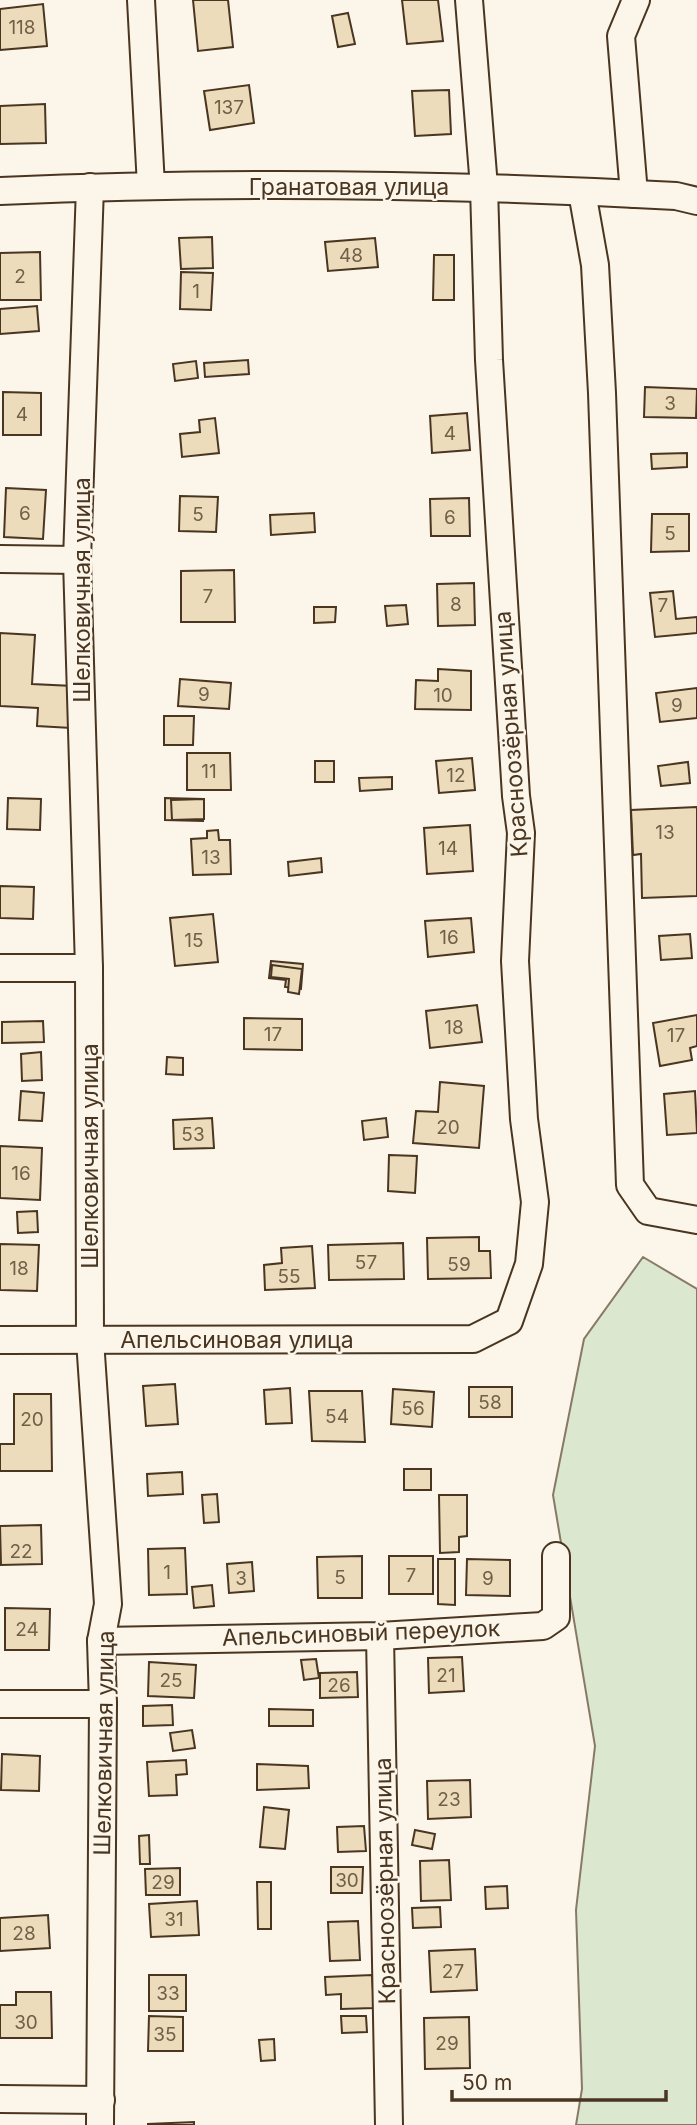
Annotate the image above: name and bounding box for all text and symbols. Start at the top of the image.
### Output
house number: 118 [8,16,36,39]
house number: 137 [214,96,244,119]
street label: Гранатовая улица [249,173,449,201]
house number: 48 [339,244,363,267]
house number: 2 [14,265,26,288]
house number: 1 [192,280,200,303]
house number: 3 [664,392,676,415]
house number: 4 [16,403,28,426]
house number: 4 [444,422,456,445]
street label: Шелковичная улица [68,477,96,703]
house number: 6 [19,502,31,525]
house number: 5 [192,503,204,526]
house number: 6 [444,506,456,529]
house number: 5 [664,522,676,545]
house number: 7 [203,585,213,608]
house number: 8 [450,593,462,616]
house number: 7 [658,594,668,617]
street label: Красноозёрная улица [488,610,534,858]
house number: 9 [198,683,210,706]
house number: 10 [433,684,453,707]
house number: 9 [671,694,683,717]
house number: 11 [201,760,217,783]
house number: 12 [446,764,466,787]
house number: 13 [655,821,675,844]
house number: 14 [438,837,458,860]
house number: 13 [201,846,221,869]
house number: 16 [439,926,459,949]
house number: 15 [184,929,204,952]
house number: 18 [444,1016,464,1039]
house number: 17 [264,1023,282,1046]
house number: 17 [667,1024,685,1047]
street label: Шелковичная улица [76,1043,104,1269]
house number: 20 [436,1116,460,1139]
house number: 53 [181,1123,205,1146]
house number: 16 [11,1162,31,1185]
house number: 57 [355,1251,377,1274]
house number: 59 [447,1253,471,1276]
house number: 18 [9,1257,29,1280]
house number: 55 [277,1265,301,1288]
street label: Апельсиновая улица [120,1326,354,1354]
house number: 58 [478,1391,502,1414]
house number: 56 [401,1397,425,1420]
house number: 54 [325,1405,349,1428]
house number: 20 [20,1408,44,1431]
house number: 22 [9,1540,33,1563]
house number: 1 [163,1561,171,1584]
house number: 7 [406,1564,416,1587]
house number: 5 [334,1566,346,1589]
house number: 3 [235,1567,247,1590]
house number: 9 [482,1567,494,1590]
street label: Апельсиновый переулок [221,1614,501,1652]
house number: 24 [15,1618,39,1641]
street label: Шелковичная улица [88,1630,120,1856]
house number: 21 [436,1664,456,1687]
house number: 25 [159,1669,183,1692]
house number: 26 [327,1674,351,1697]
street label: Красноозёрная улица [369,1757,401,2005]
house number: 23 [437,1788,461,1811]
house number: 30 [335,1869,359,1892]
house number: 29 [151,1871,175,1894]
house number: 31 [164,1908,184,1931]
house number: 28 [12,1922,36,1945]
house number: 27 [442,1960,464,1983]
house number: 33 [156,1982,180,2005]
house number: 30 [14,2011,38,2034]
house number: 35 [153,2023,177,2046]
house number: 29 [435,2032,459,2055]
scale bar [452,2058,666,2102]
text: 50 m [462,2070,512,2095]

